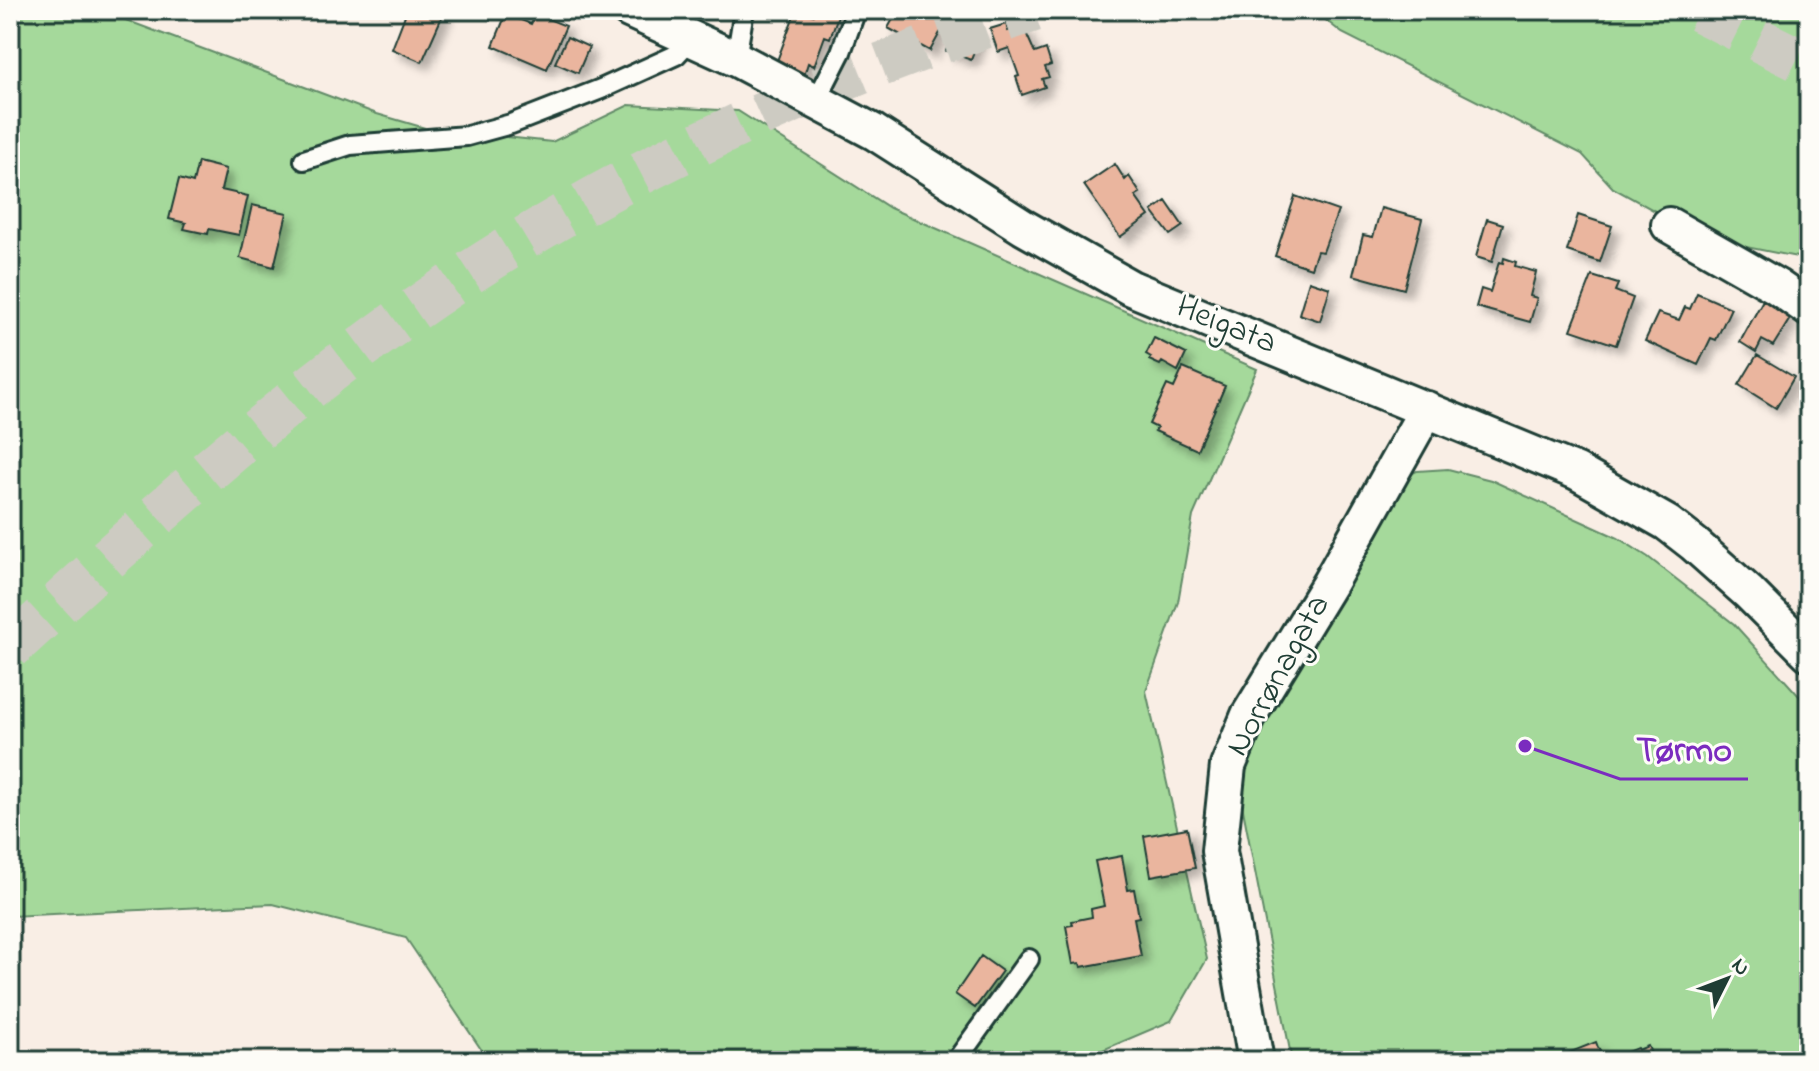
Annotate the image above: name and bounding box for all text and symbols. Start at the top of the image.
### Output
street label: Heigata [1168,283,1284,369]
street label: Norrønagata [1214,586,1344,766]
callout: Tørmo [1620,719,1748,779]
text: Tørmo [1636,726,1732,779]
north arrow [1687,939,1767,1019]
text: N [1723,951,1756,984]

